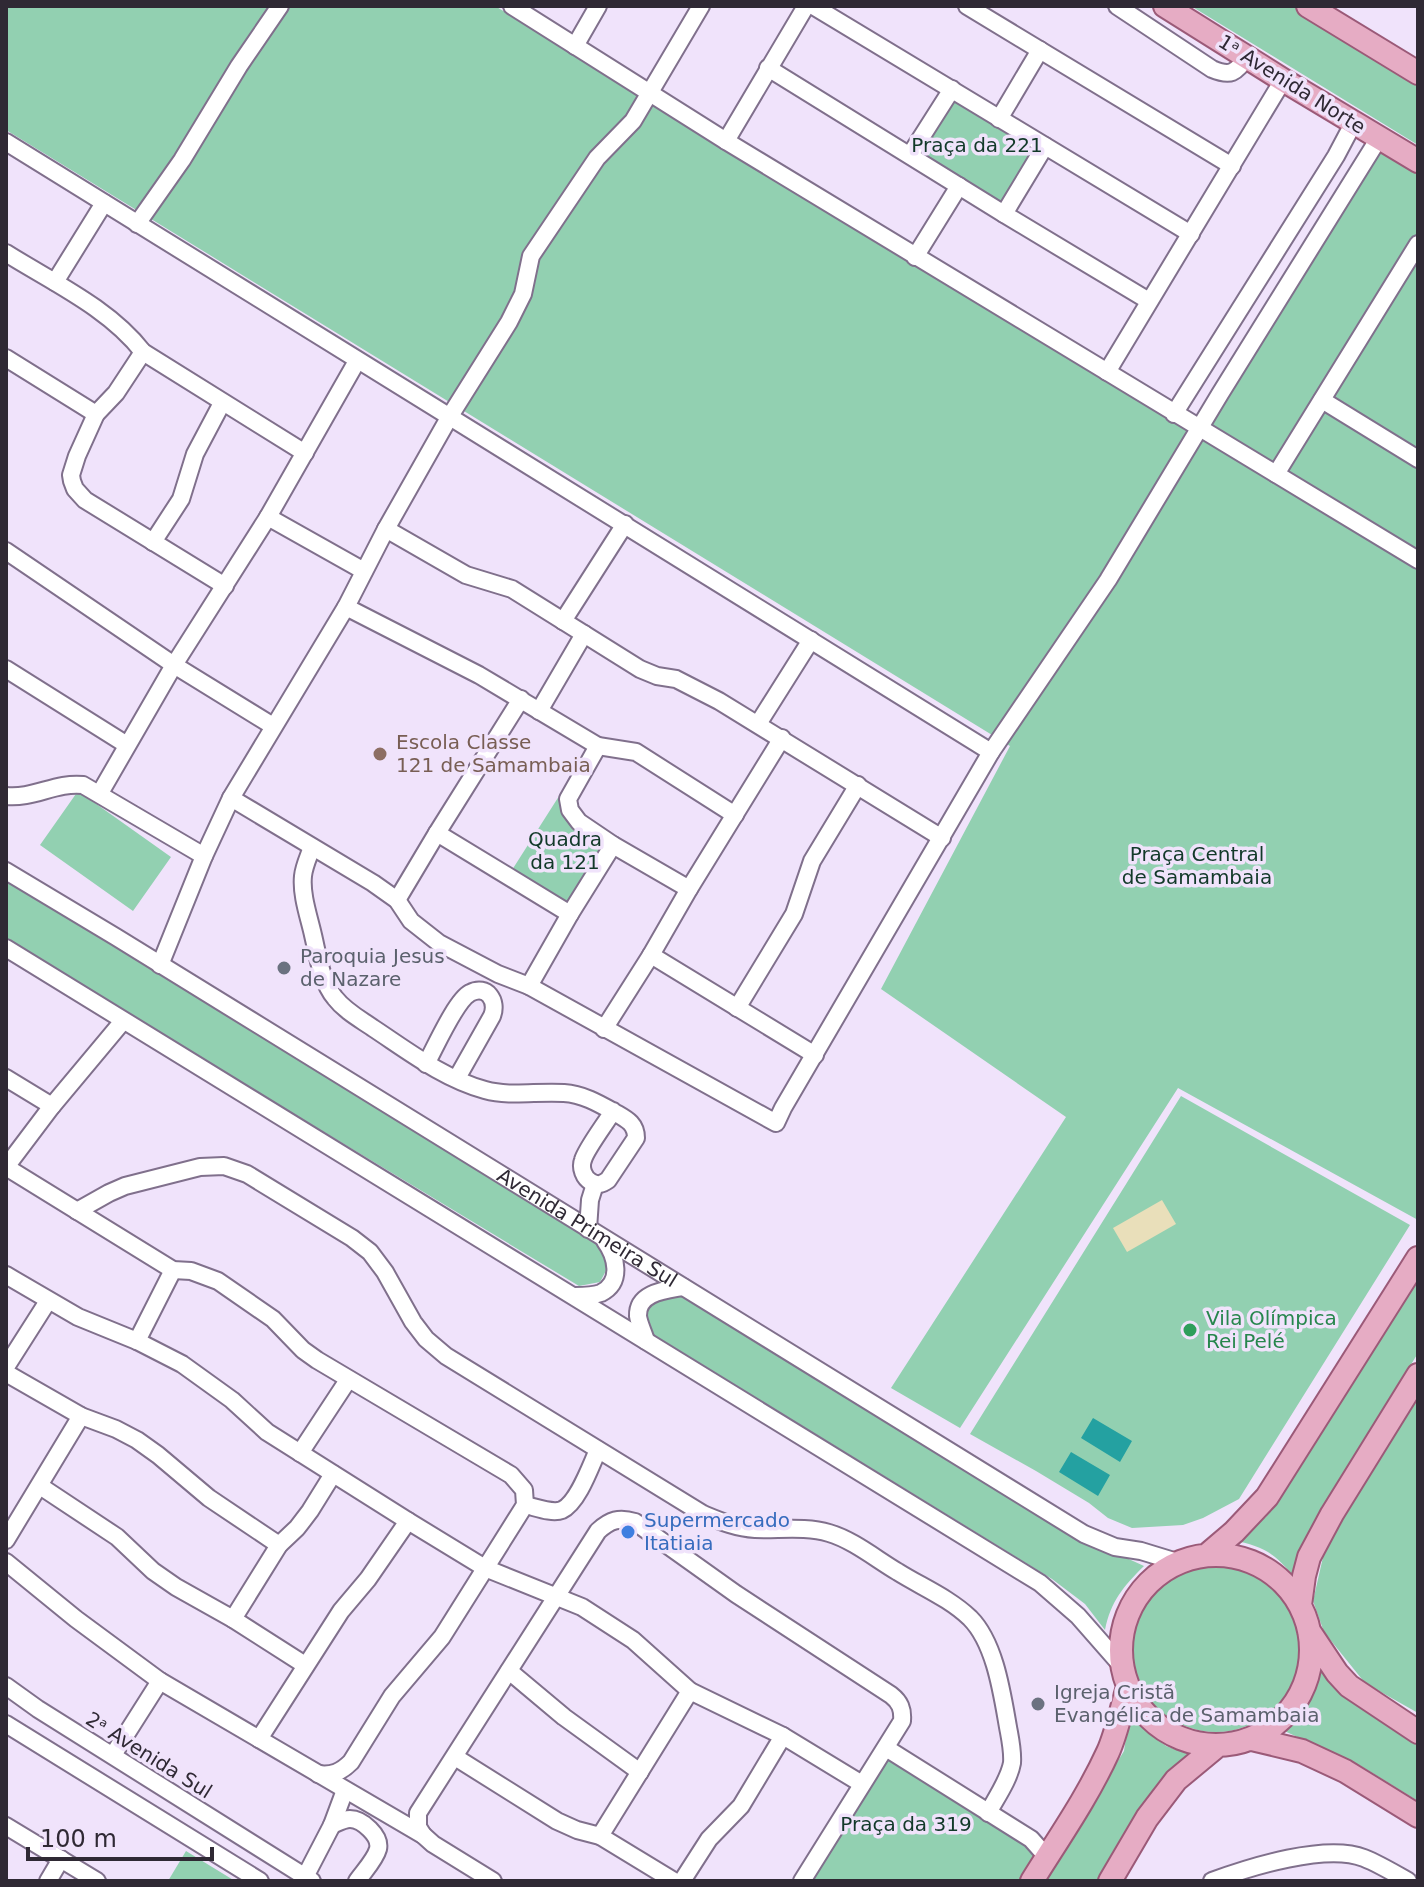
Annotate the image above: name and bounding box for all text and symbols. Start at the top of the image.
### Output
street label: 1ᵃ Avenida Norte [1214,29,1370,139]
park label: Praça da 221 [911,133,1043,157]
place label: Escola Classe 121 de Samambaia [396,730,591,777]
marker: Escola Classe 121 de Samambaia [371,745,389,763]
park label: Quadra da 121 [528,827,602,874]
park label: Praça Central de Samambaia [1122,842,1272,889]
place label: Paroquia Jesus de Nazare [300,944,445,991]
marker: Paroquia Jesus de Nazare [275,959,293,977]
street label: Avenida Primeira Sul [493,1163,682,1292]
place label: Vila Olímpica Rei Pelé [1206,1306,1337,1353]
marker: Vila Olímpica Rei Pelé [1181,1321,1199,1339]
place label: Supermercado Itatiaia [644,1508,790,1555]
marker: Supermercado Itatiaia [619,1523,637,1541]
place label: Igreja Cristã Evangélica de Samambaia [1054,1680,1319,1727]
marker: Igreja Cristã Evangélica de Samambaia [1029,1695,1047,1713]
street label: 2ᵃ Avenida Sul [82,1707,216,1803]
scale bar [28,1811,212,1861]
park label: Praça da 319 [840,1812,972,1836]
text: 100 m [40,1825,117,1853]

